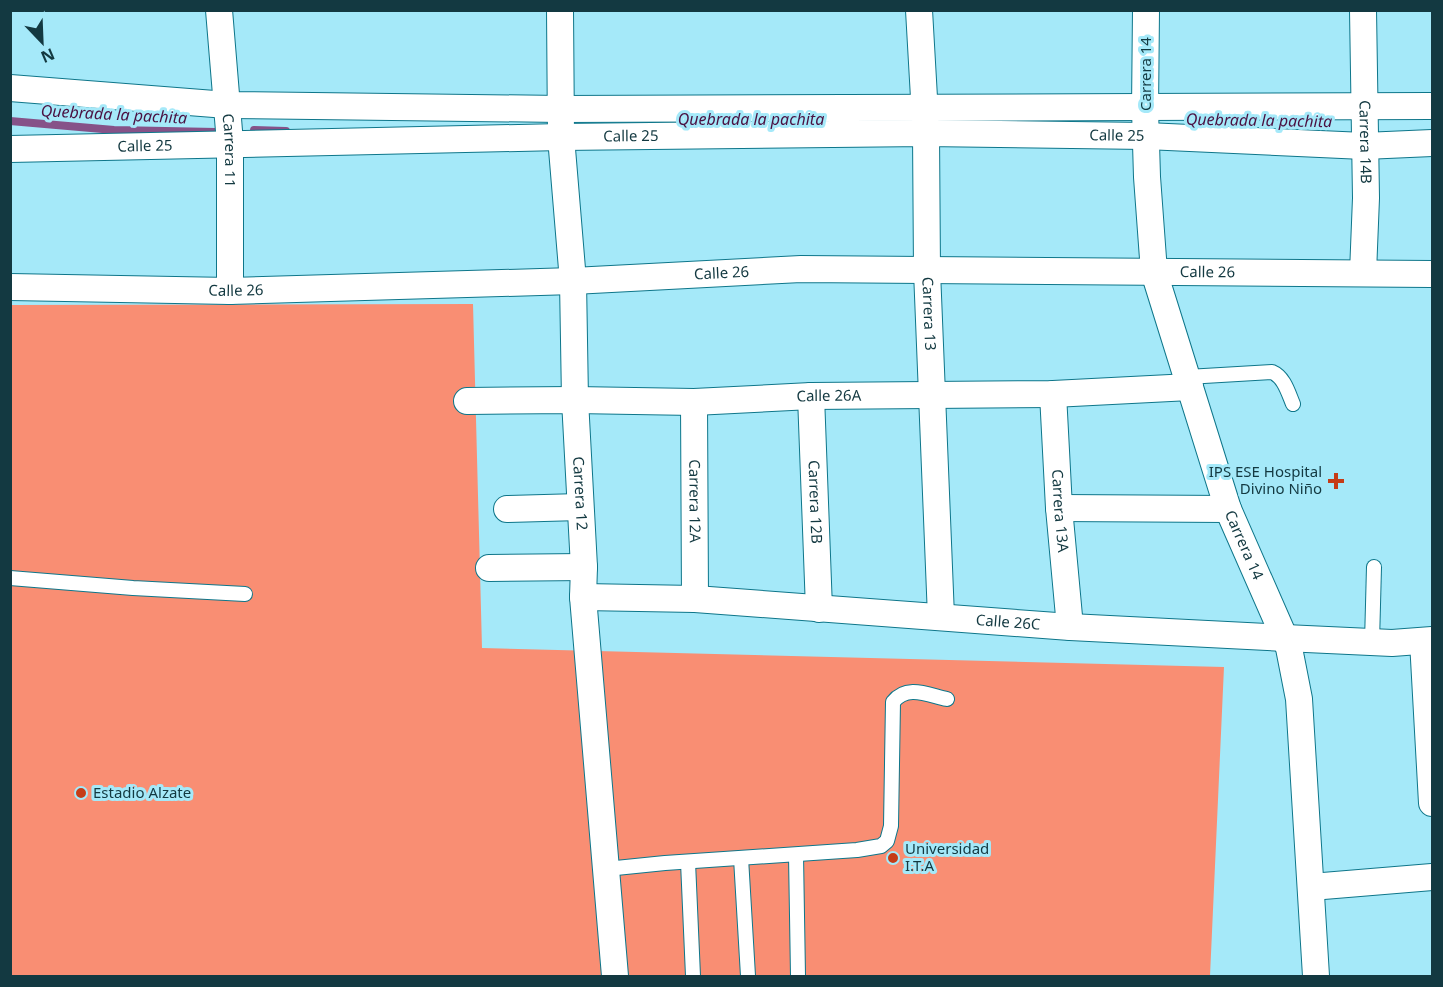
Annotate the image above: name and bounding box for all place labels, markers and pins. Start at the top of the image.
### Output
place label: IPS ESE Hospital Divino Niño [1209,461,1322,498]
marker: IPS ESE Hospital Divino Niño [1327,472,1345,490]
place label: Estadio Alzate [93,782,191,802]
marker: Estadio Alzate [74,786,88,800]
place label: Universidad I.T.A [905,838,989,875]
marker: Universidad I.T.A [886,851,900,865]

